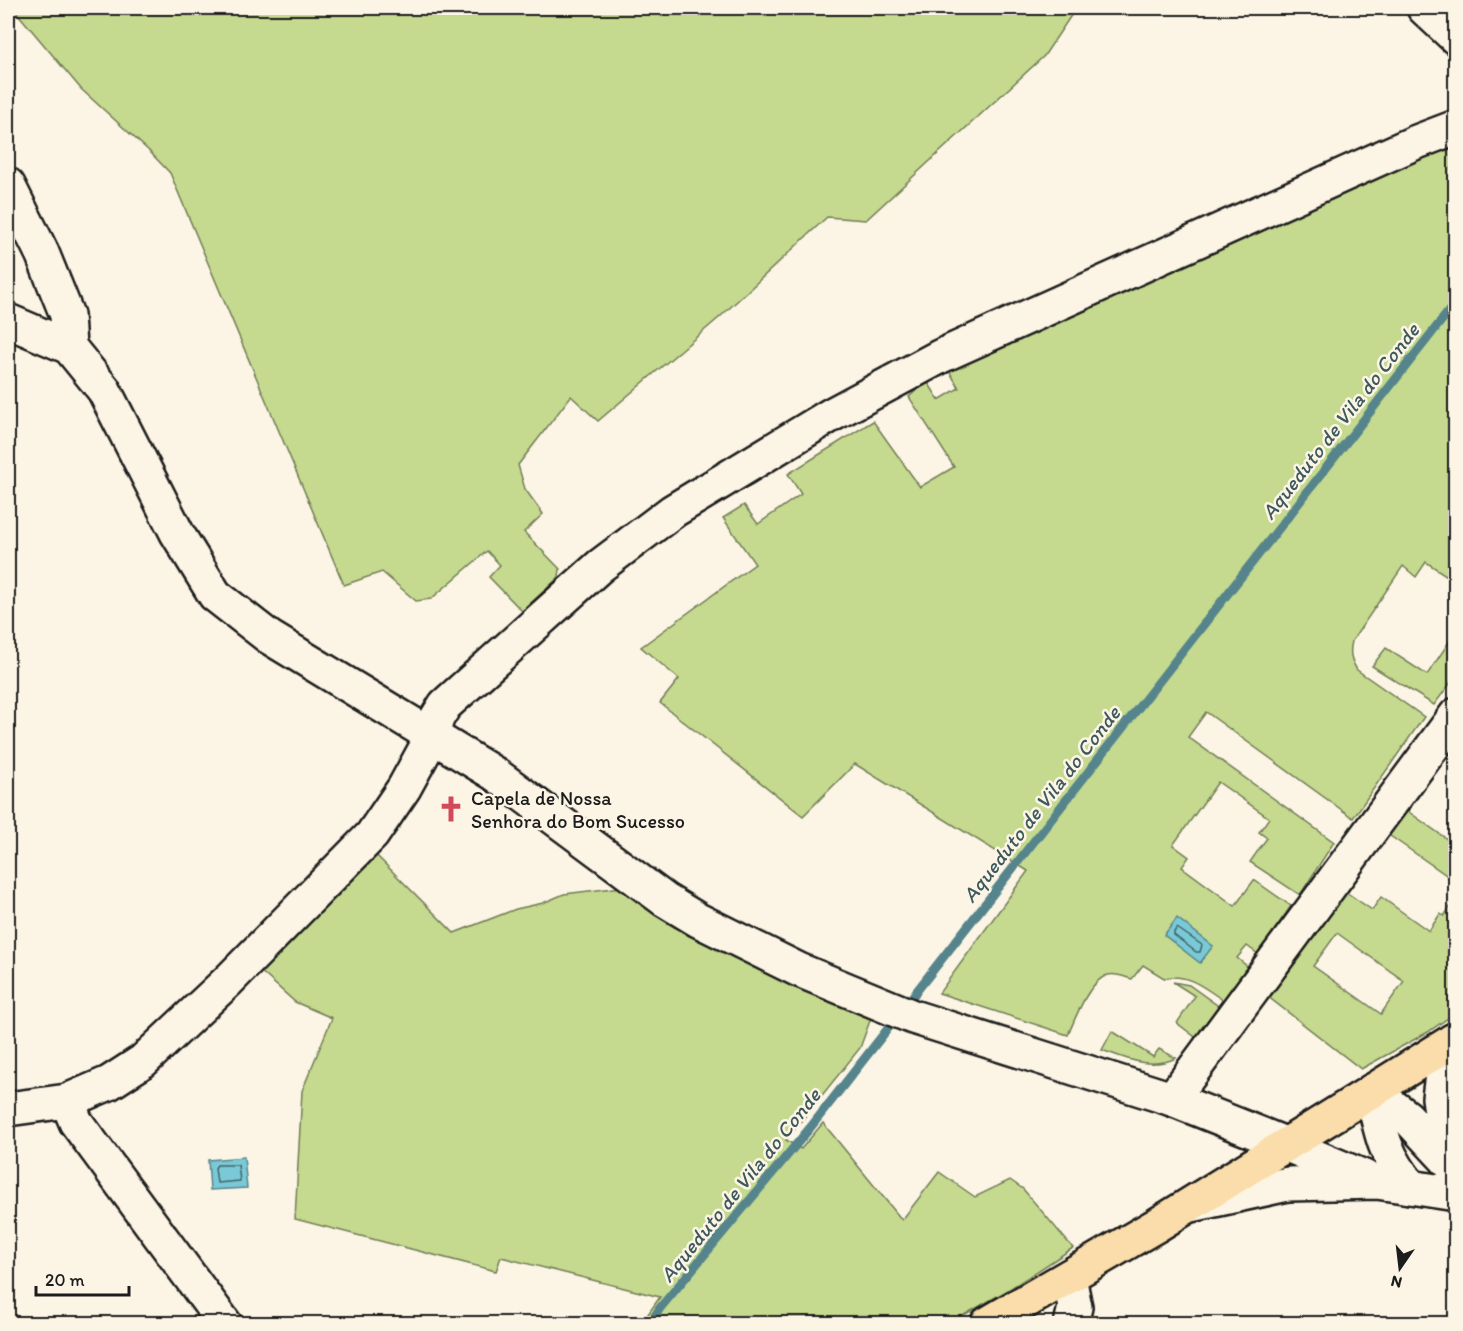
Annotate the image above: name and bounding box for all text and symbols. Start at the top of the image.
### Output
water label: Aqueduto de Vila do Conde [1256,317,1425,524]
water label: Aqueduto de Vila do Conde [957,700,1126,907]
place label: Capela de Nossa Senhora do Bom Sucesso [471,786,685,833]
church icon: Capela de Nossa Senhora do Bom Sucesso [436,794,466,824]
water label: Aqueduto de Vila do Conde [654,1082,826,1287]
north arrow [1370,1238,1430,1298]
scale bar [36,1259,129,1297]
text: 20 m [45,1269,85,1291]
text: N [1389,1272,1404,1293]

